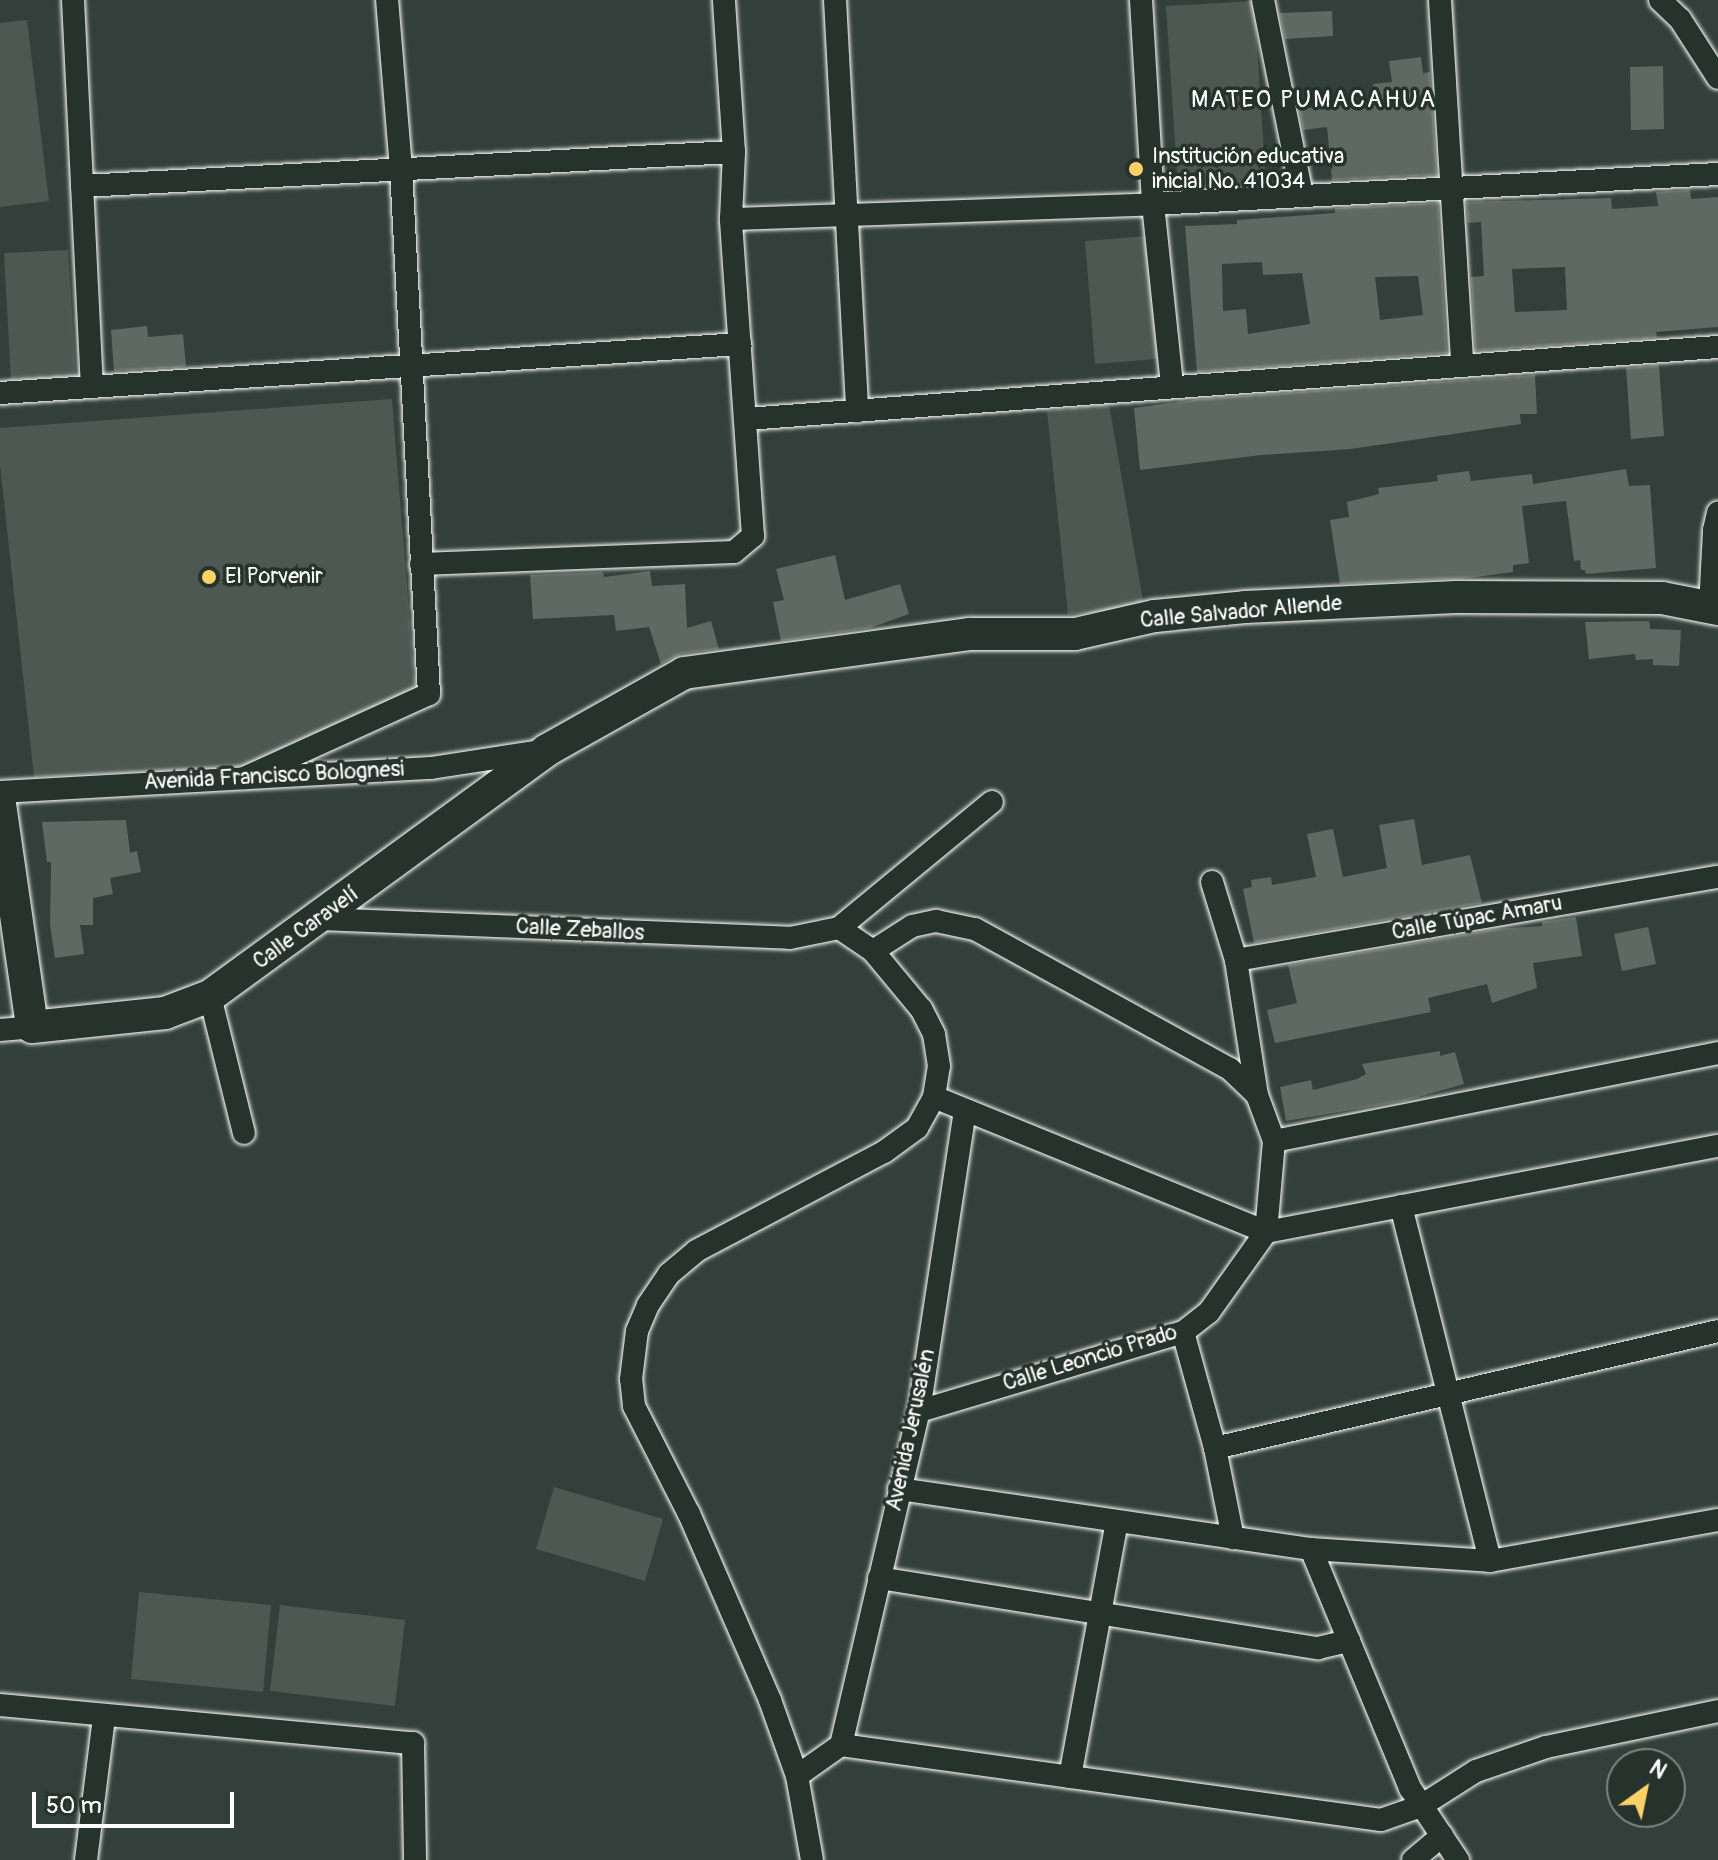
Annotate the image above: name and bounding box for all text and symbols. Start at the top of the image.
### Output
district label: MATEO PUMACAHUA [1191,86,1437,114]
place label: Institución educativa inicial No. 41034 [1152,143,1344,194]
marker: Institución educativa inicial No. 41034 [1127,160,1145,178]
place label: El Porvenir [225,564,323,590]
marker: El Porvenir [200,568,218,586]
street label: Calle Salvador Allende [1139,590,1343,634]
street label: Avenida Francisco Bolognesi [143,756,405,796]
street label: Calle Caravelí [248,881,364,975]
street label: Calle Túpac Amaru [1390,890,1564,946]
street label: Calle Zeballos [515,913,645,947]
street label: Calle Leoncio Prado [1000,1319,1180,1397]
street label: Avenida Jerusalén [881,1346,941,1514]
north arrow [1606,1748,1686,1828]
text: N [1644,1754,1672,1785]
scale bar [36,1776,238,1826]
text: 50 m [46,1791,102,1820]

